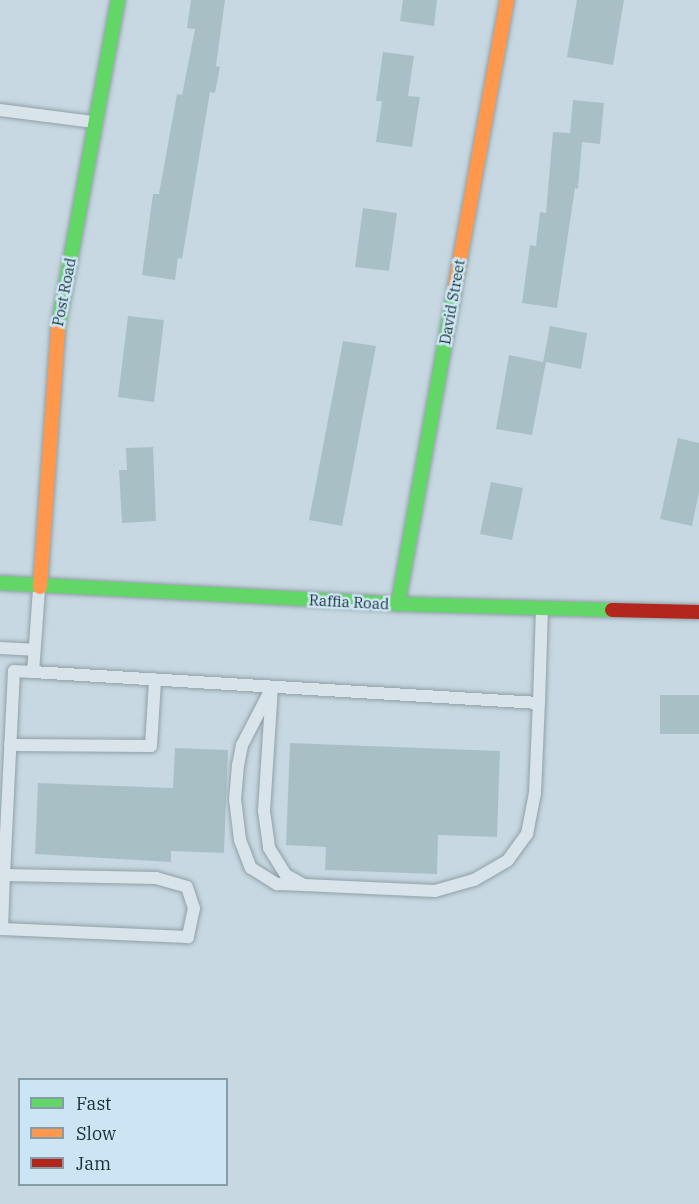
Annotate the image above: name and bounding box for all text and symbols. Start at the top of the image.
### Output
street label: Post Road [49,256,79,328]
street label: David Street [436,258,468,346]
street label: Raffia Road [308,591,390,613]
legend [18,1078,228,1186]
text: Fast [76,1092,111,1115]
text: Slow [76,1122,116,1145]
text: Jam [76,1152,111,1175]

